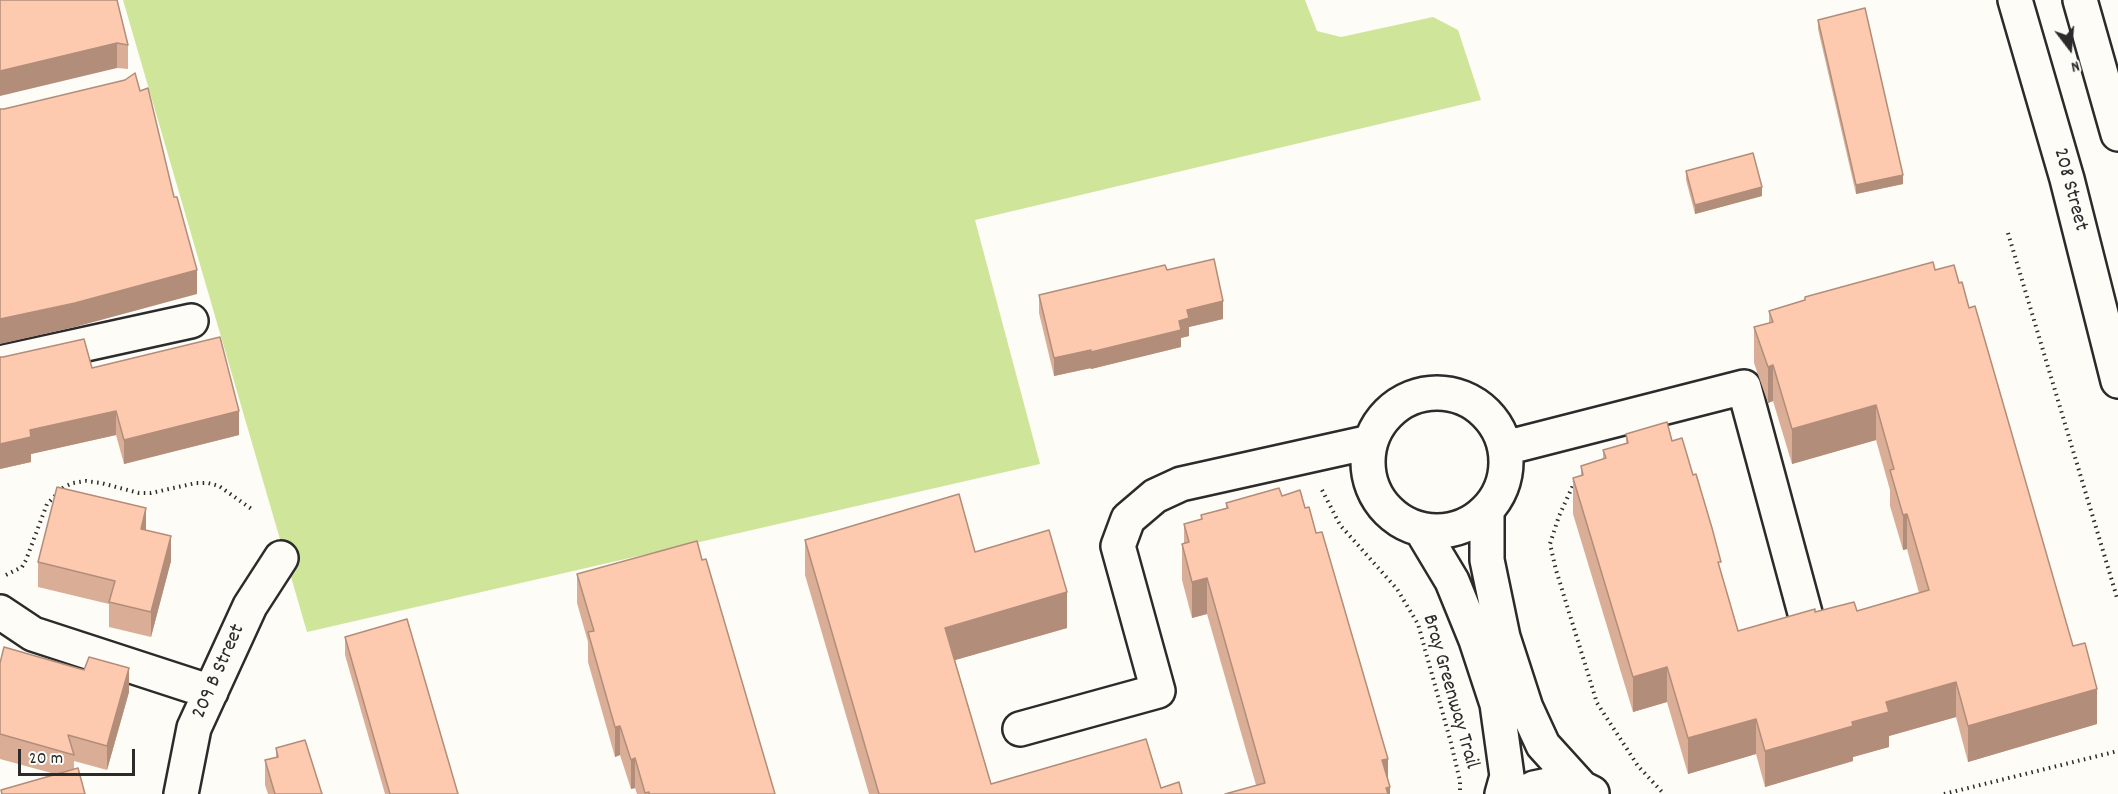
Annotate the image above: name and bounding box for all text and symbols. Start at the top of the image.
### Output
north arrow [2040,18,2100,78]
text: N [2068,54,2082,78]
street label: 208 Street [2046,146,2092,234]
street label: Bray Greenway Trail [1415,612,1483,772]
street label: 209 B Street [188,621,252,723]
scale bar [21,737,138,775]
text: 20 m [29,747,63,772]

